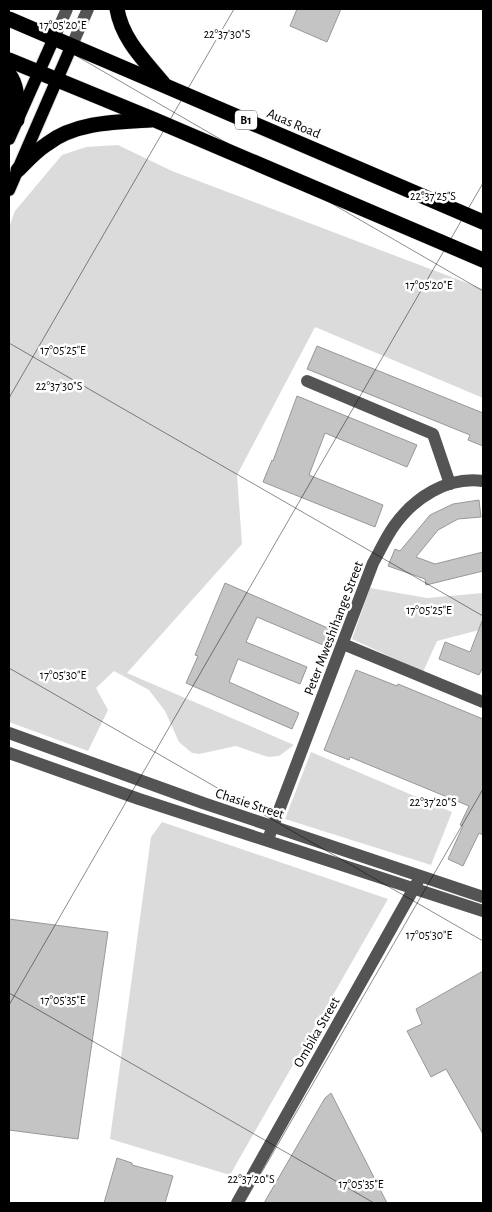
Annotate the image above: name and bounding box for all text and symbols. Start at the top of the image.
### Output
text: 17°05'20"E [40,19,87,31]
text: 22°37'30"S [204,28,251,40]
street label: Auas Road [265,106,322,141]
road number: B1 [235,110,257,130]
text: 22°37'25"S [410,190,456,202]
text: 17°05'20"E [406,279,453,291]
text: 17°05'25"E [40,344,86,356]
text: 22°37'30"S [36,380,83,392]
street label: Peter Mweshihange Street [302,559,366,697]
text: 17°05'25"E [406,604,452,616]
text: 17°05'30"E [40,669,86,681]
street label: Chasie Street [214,786,286,822]
text: 22°37'20"S [409,796,457,808]
text: 17°05'30"E [406,929,452,941]
text: 17°05'35"E [40,994,86,1006]
street label: Ombika Street [291,995,343,1070]
text: 22°37'20"S [227,1173,275,1185]
text: 17°05'35"E [338,1178,384,1190]

